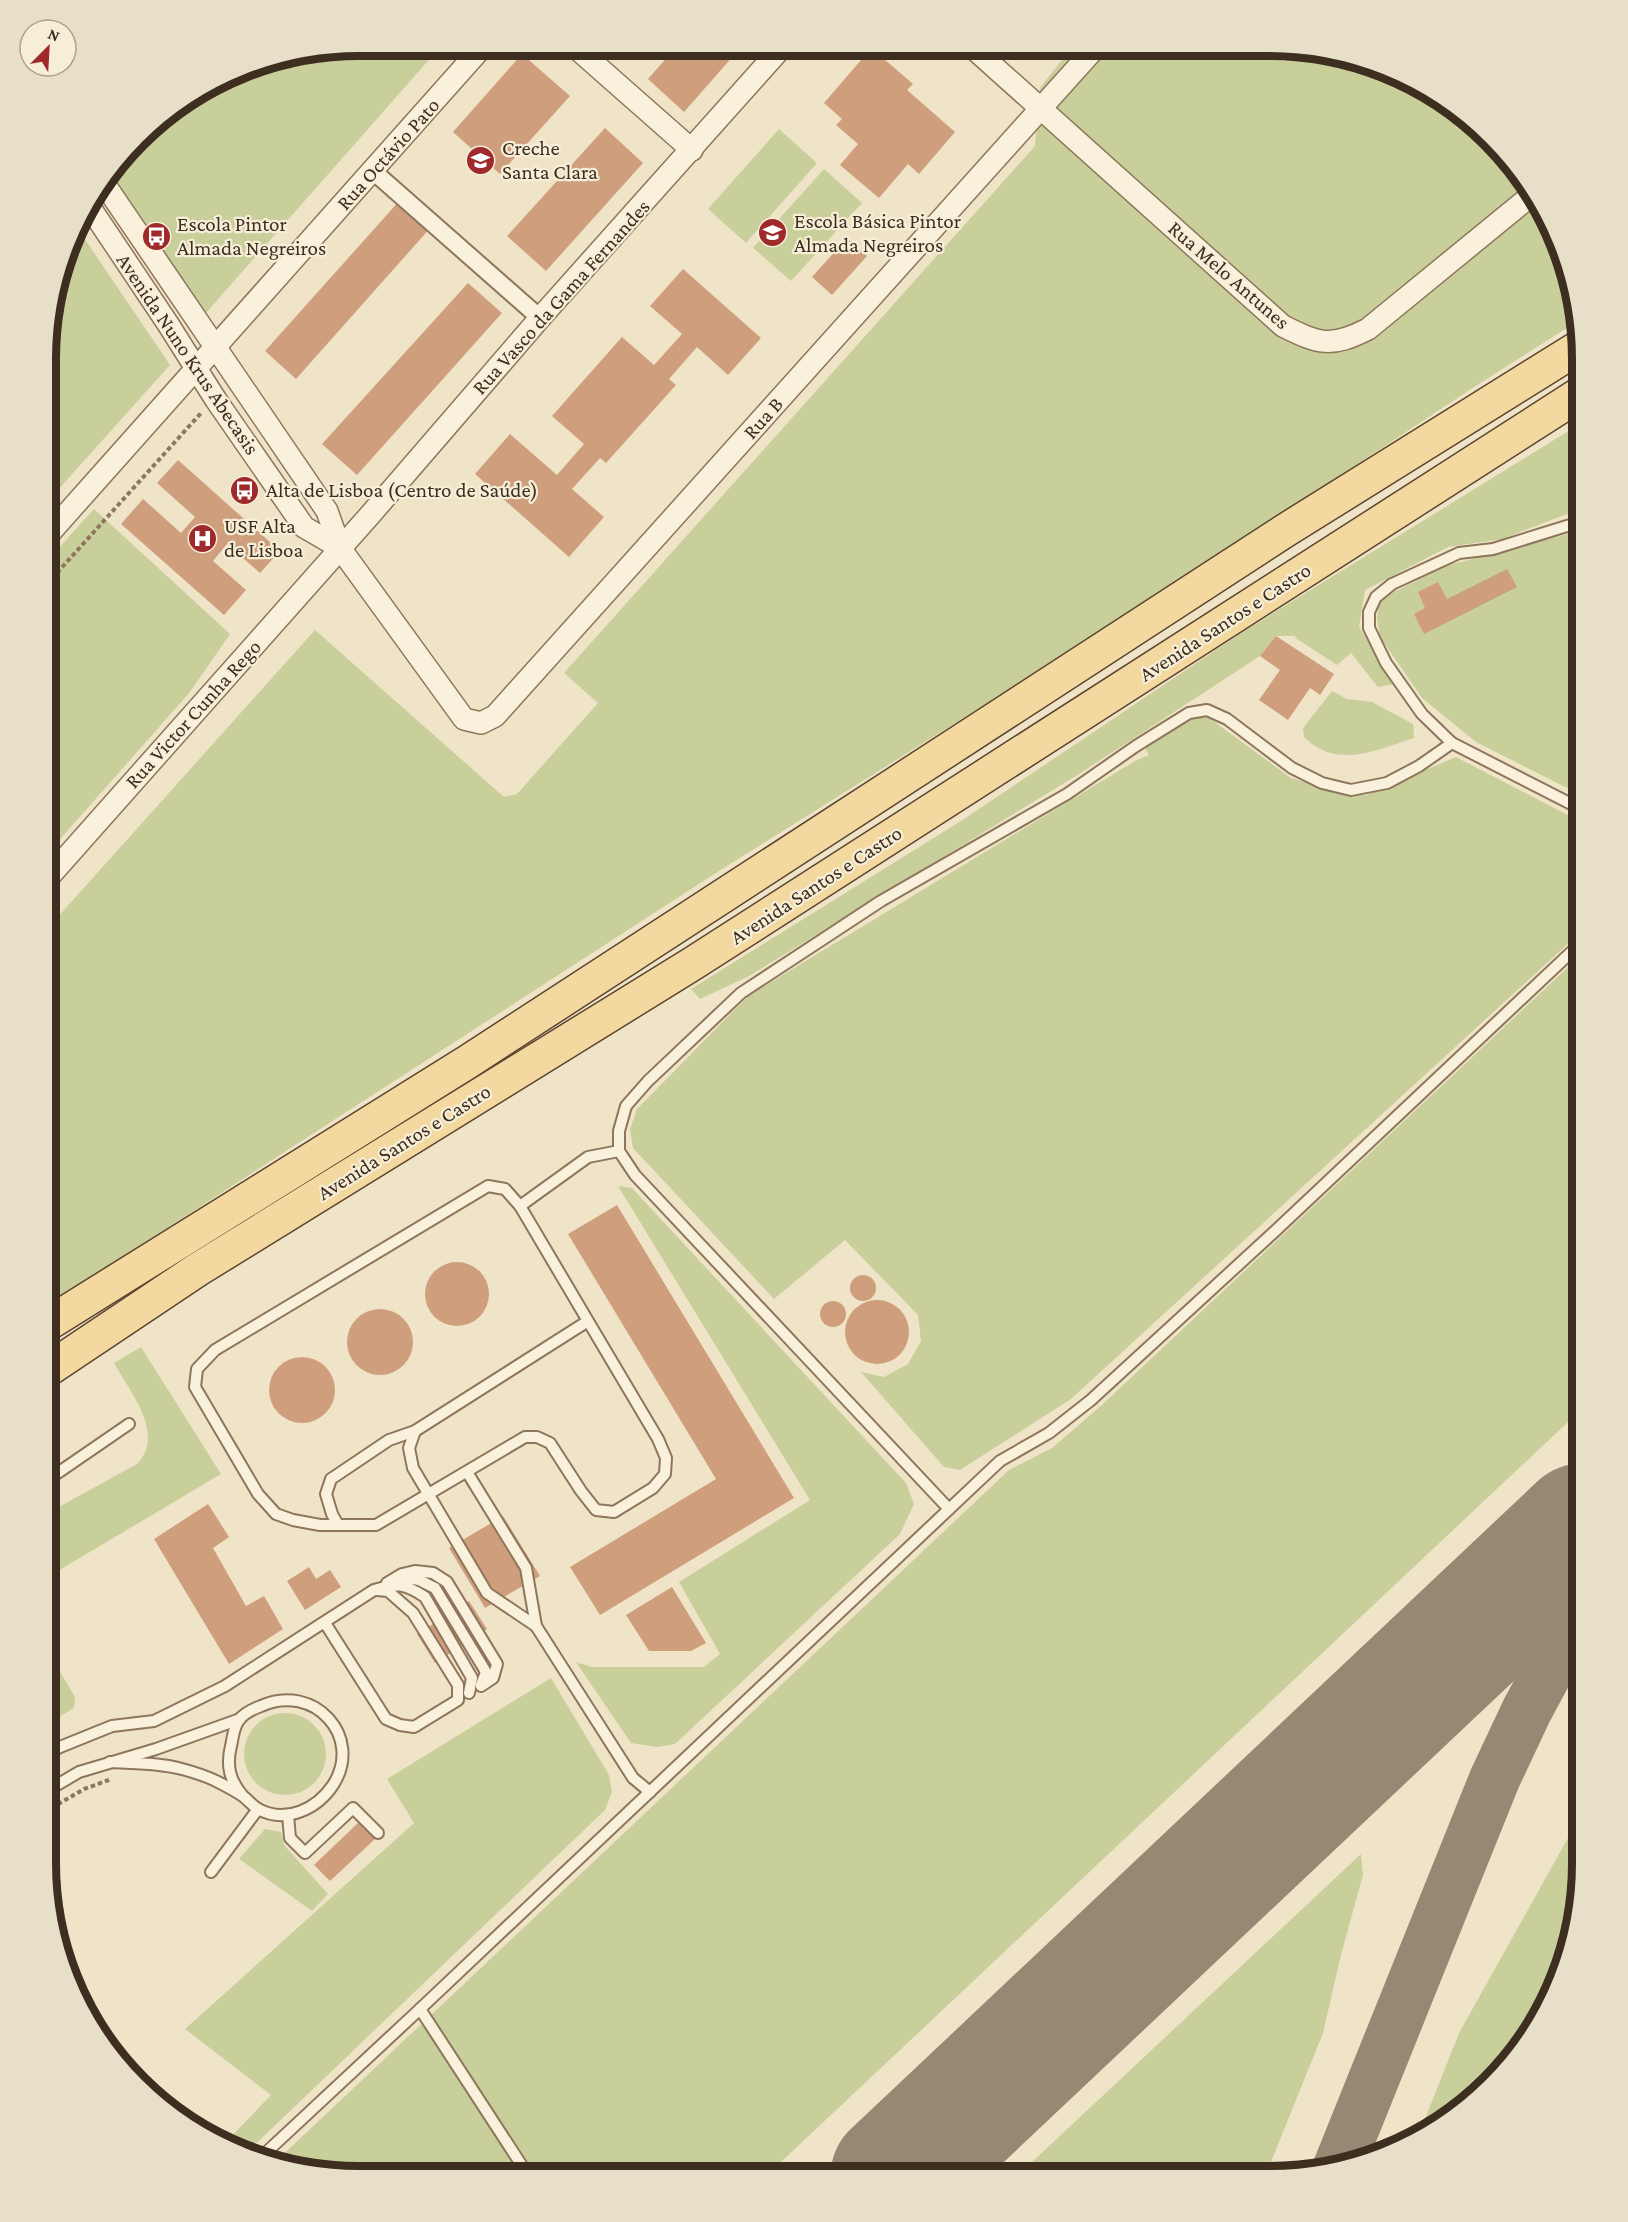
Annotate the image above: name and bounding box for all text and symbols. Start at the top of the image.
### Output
north arrow [18,18,78,78]
text: N [45,25,62,45]
street label: Rua Octávio Pato [332,93,444,215]
place label: Creche Santa Clara [502,136,598,184]
school or university icon: Creche Santa Clara [465,144,497,176]
street label: Rua Vasco da Gama Fernandes [467,195,655,399]
place label: Escola Básica Pintor Almada Negreiros [794,209,962,257]
place label: Escola Pintor Almada Negreiros [177,212,326,260]
street label: Rua Melo Antunes [1163,216,1295,334]
school or university icon: Escola Básica Pintor Almada Negreiros [757,217,789,249]
bus stop icon: Escola Pintor Almada Negreiros [140,220,172,252]
street label: Avenida Nuno Krus Abecasis [112,249,264,459]
street label: Rua B [738,392,788,444]
bus stop icon: Alta de Lisboa (Centro de Saúde) [229,474,261,506]
place label: Alta de Lisboa (Centro de Saúde) [266,478,538,502]
place label: USF Alta de Lisboa [224,514,304,562]
hospital icon: USF Alta de Lisboa [187,522,219,554]
street label: Avenida Santos e Castro [1135,558,1315,686]
street label: Rua Victor Cunha Rego [120,635,266,793]
street label: Avenida Santos e Castro [726,821,906,949]
street label: Avenida Santos e Castro [313,1079,495,1205]

